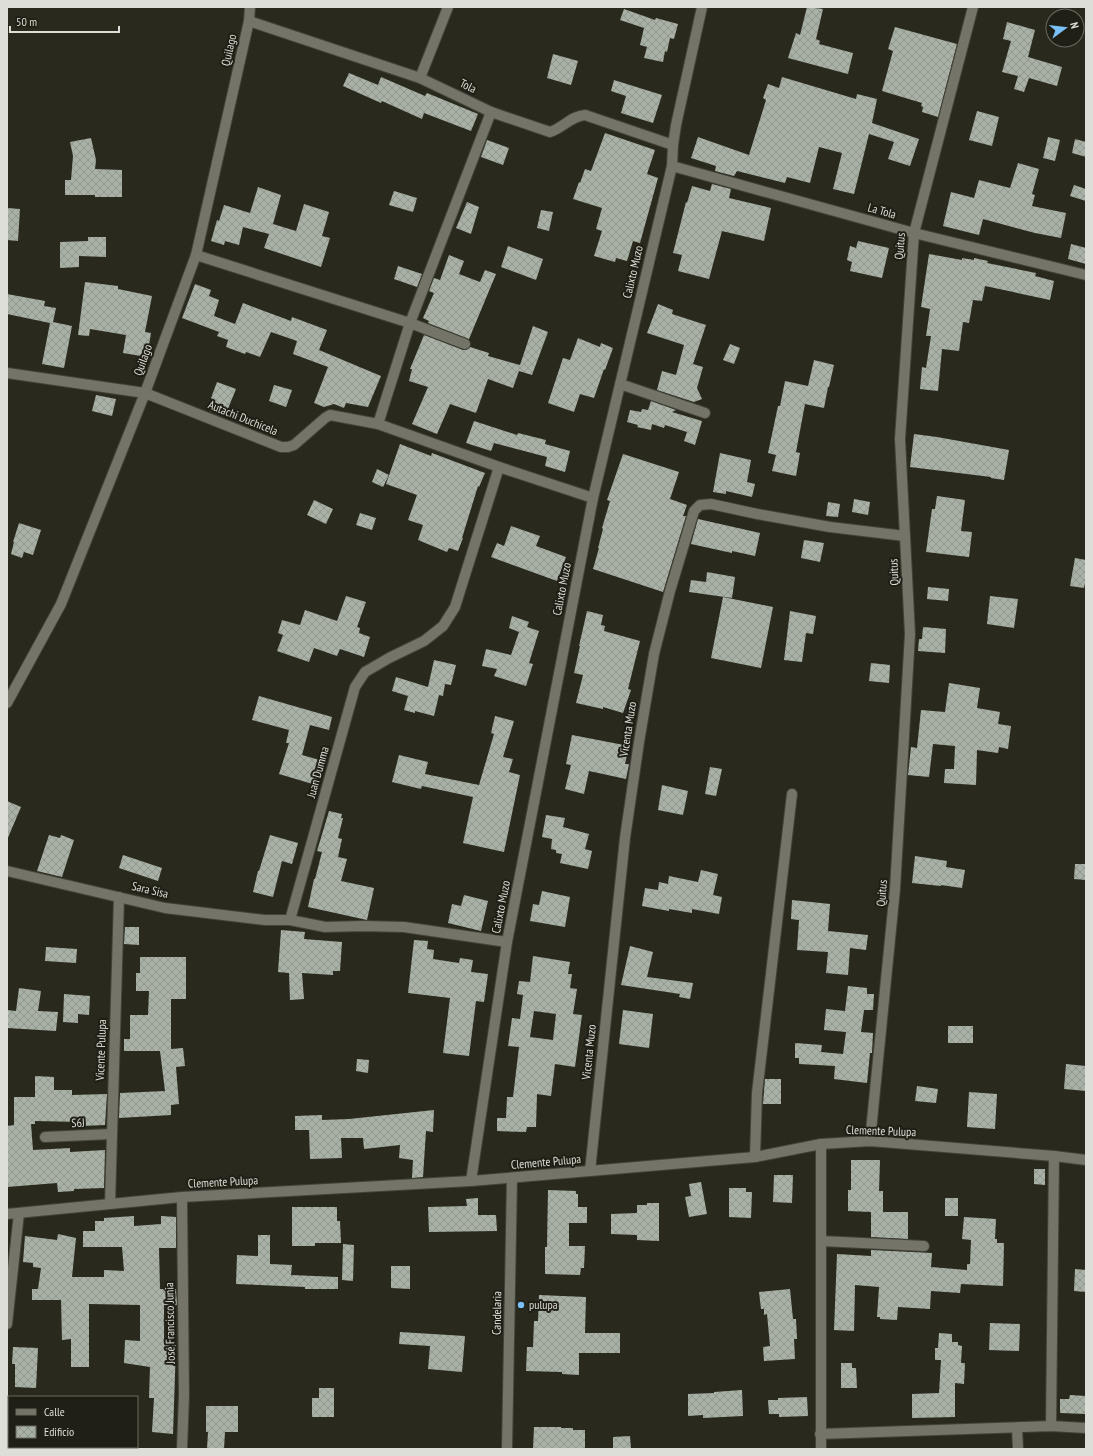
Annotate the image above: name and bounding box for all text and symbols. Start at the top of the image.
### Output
scale bar [10,8,119,34]
north arrow [1045,8,1085,48]
text: 50 m [16,14,37,29]
text: N [1067,21,1082,30]
street label: Quilago [218,32,239,67]
street label: Tola [457,75,479,96]
street label: La Tola [866,199,898,222]
street label: Quitus [891,232,908,260]
street label: Calixto Muzo [619,244,646,300]
street label: Quilago [130,342,155,378]
street label: Autachi Duchicela [206,397,280,438]
street label: Quitus [885,558,902,586]
street label: Calixto Muzo [549,561,574,617]
street label: Vicenta Muzo [616,700,639,758]
street label: Juan Dumma [303,744,332,800]
street label: Sara Sisa [130,878,170,901]
street label: Calixto Muzo [488,879,513,935]
street label: Quitus [873,879,890,907]
street label: Vicente Pulupa [92,1019,109,1082]
street label: Vicenta Muzo [578,1024,599,1081]
street label: S6J [71,1115,85,1130]
street label: Clemente Pulupa [846,1122,917,1139]
street label: Clemente Pulupa [510,1151,582,1172]
street label: Clemente Pulupa [187,1172,259,1191]
street label: José Francisco Junia [161,1282,178,1365]
street label: Candelaria [489,1291,504,1335]
place label: pulupa [529,1297,558,1312]
marker: pulupa [516,1300,526,1310]
legend [8,1396,138,1448]
text: Calle [44,1404,65,1419]
text: Edificio [44,1424,74,1439]

